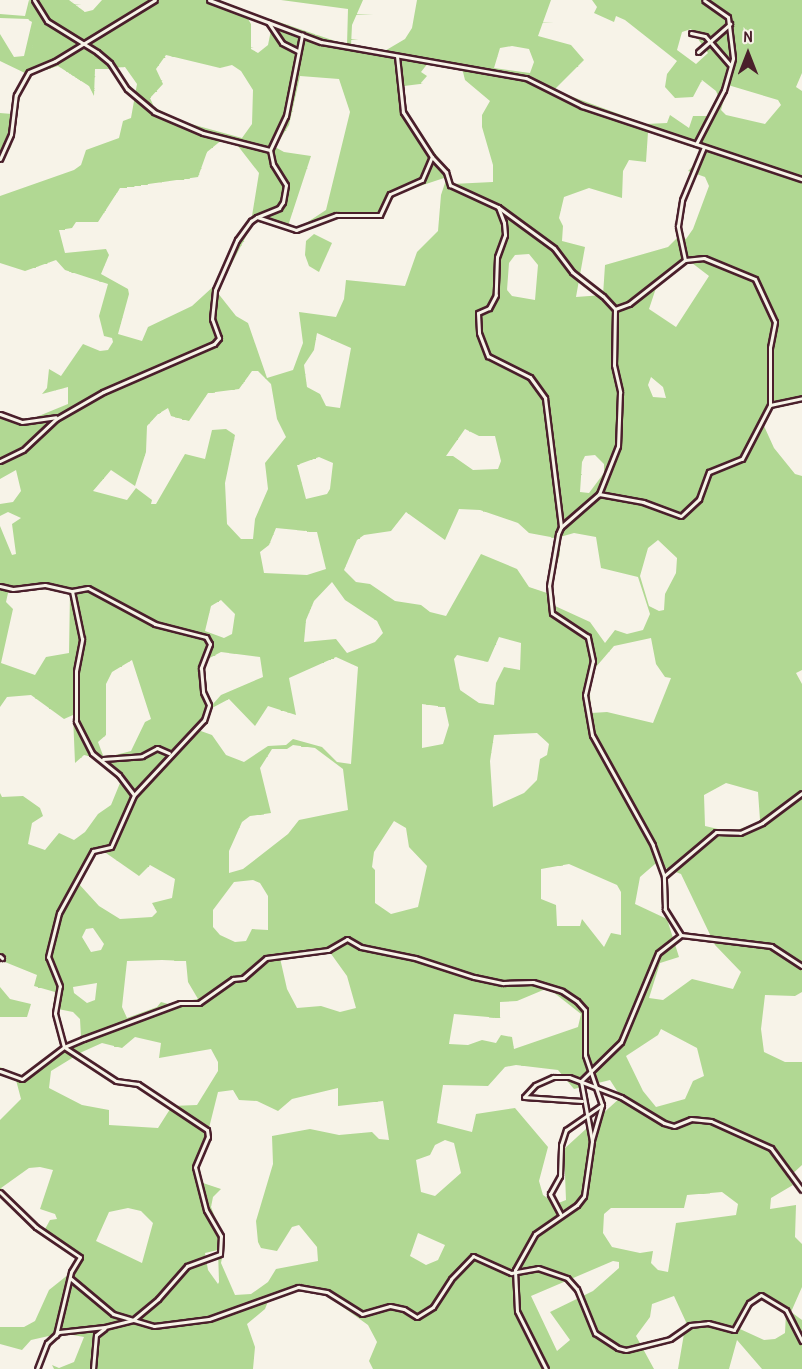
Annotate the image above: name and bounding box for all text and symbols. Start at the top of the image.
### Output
north arrow [718,24,778,84]
text: N [744,25,752,47]

